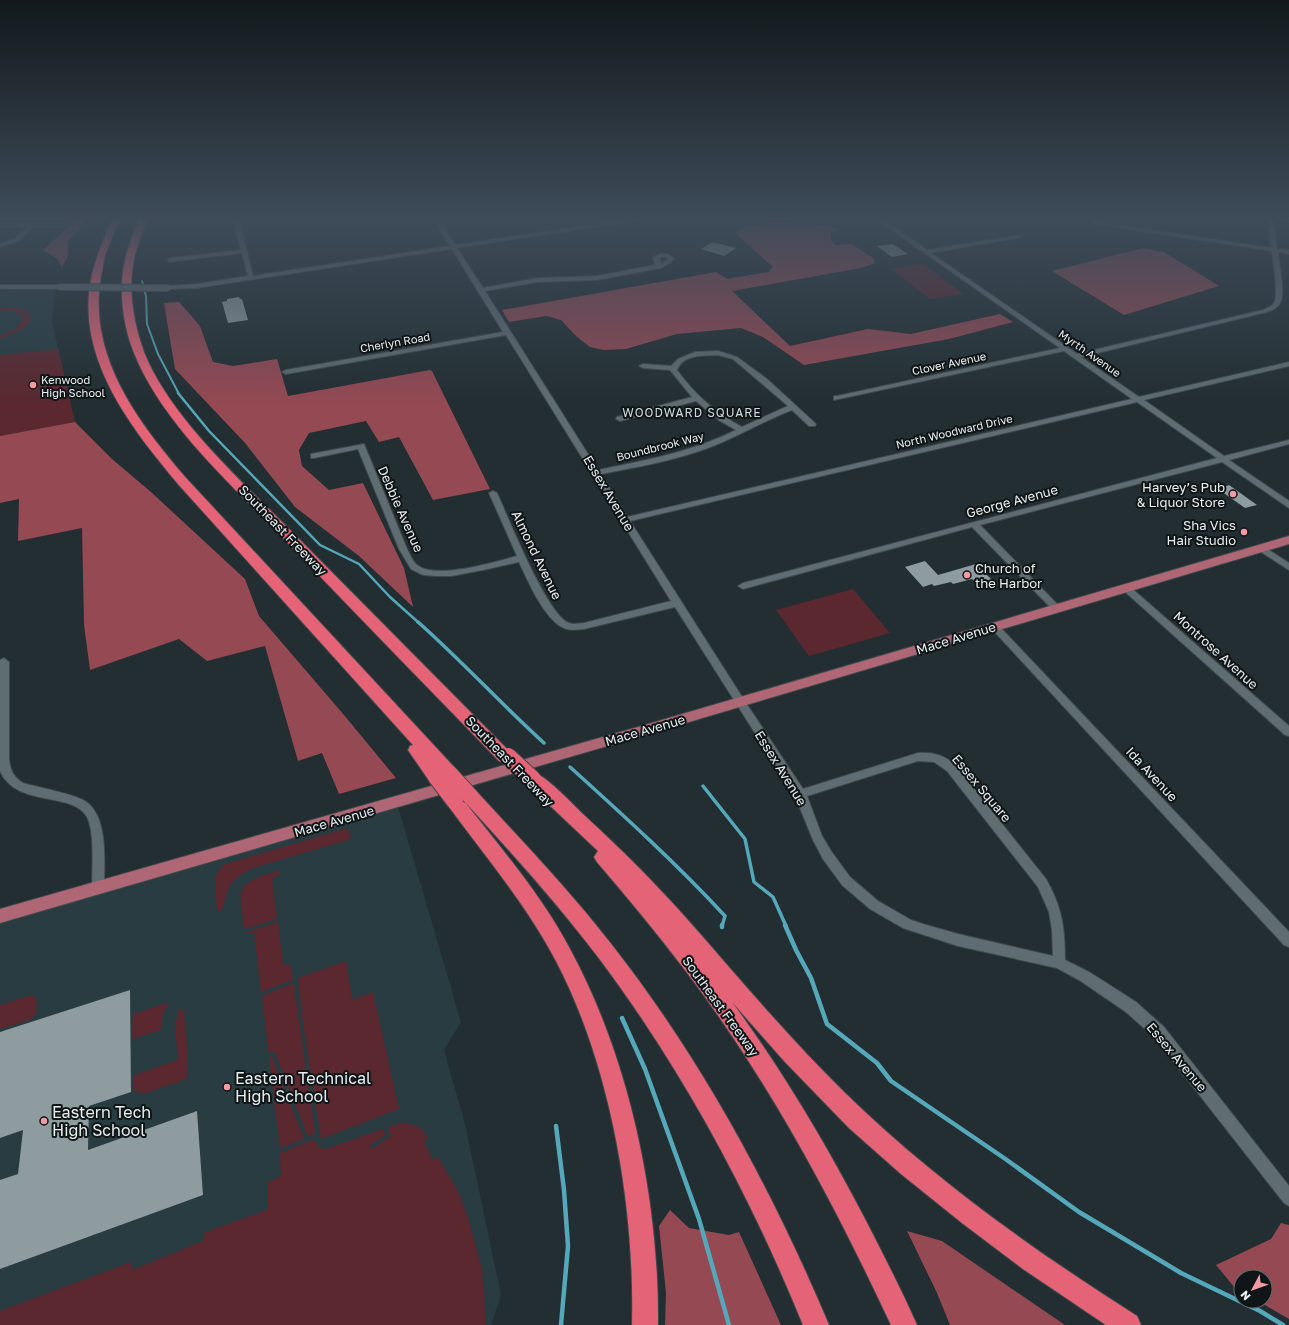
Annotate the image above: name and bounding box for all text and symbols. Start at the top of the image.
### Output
street label: Myrth Avenue [1056,327,1124,379]
street label: Cherlyn Road [359,329,431,355]
street label: Clover Avenue [911,349,987,377]
place label: Kenwood High School [41,373,106,399]
marker: Kenwood High School [28,380,38,390]
district label: WOODWARD SQUARE [622,405,762,420]
street label: North Woodward Drive [894,411,1014,451]
street label: Boundbrook Way [615,429,705,463]
street label: Essex Avenue [580,452,638,534]
street label: Debbie Avenue [375,463,427,555]
place label: Harvey’s Pub & Liquor Store [1137,479,1225,510]
street label: Southeast Freeway [236,481,331,579]
street label: George Avenue [964,481,1060,521]
marker: Harvey’s Pub & Liquor Store [1228,489,1238,499]
street label: Almond Avenue [509,508,565,602]
place label: Sha Vics Hair Studio [1167,517,1236,548]
marker: Sha Vics Hair Studio [1239,527,1249,537]
place label: Church of the Harbor [975,560,1042,591]
marker: Church of the Harbor [962,570,972,580]
street label: Montrose Avenue [1170,608,1262,692]
street label: Mace Avenue [914,618,998,658]
street label: Mace Avenue [603,711,687,749]
street label: Southeast Freeway [463,712,558,810]
street label: Essex Avenue [752,728,810,808]
street label: Ida Avenue [1123,743,1181,805]
street label: Essex Square [949,751,1015,825]
street label: Mace Avenue [292,802,376,840]
street label: Southeast Freeway [679,953,763,1060]
street label: Essex Avenue [1143,1019,1211,1095]
place label: Eastern Technical High School [235,1068,371,1106]
marker: Eastern Technical High School [222,1082,232,1092]
place label: Eastern Tech High School [52,1102,151,1140]
marker: Eastern Tech High School [39,1116,49,1126]
north arrow [1233,1269,1273,1309]
text: N [1237,1288,1253,1303]

